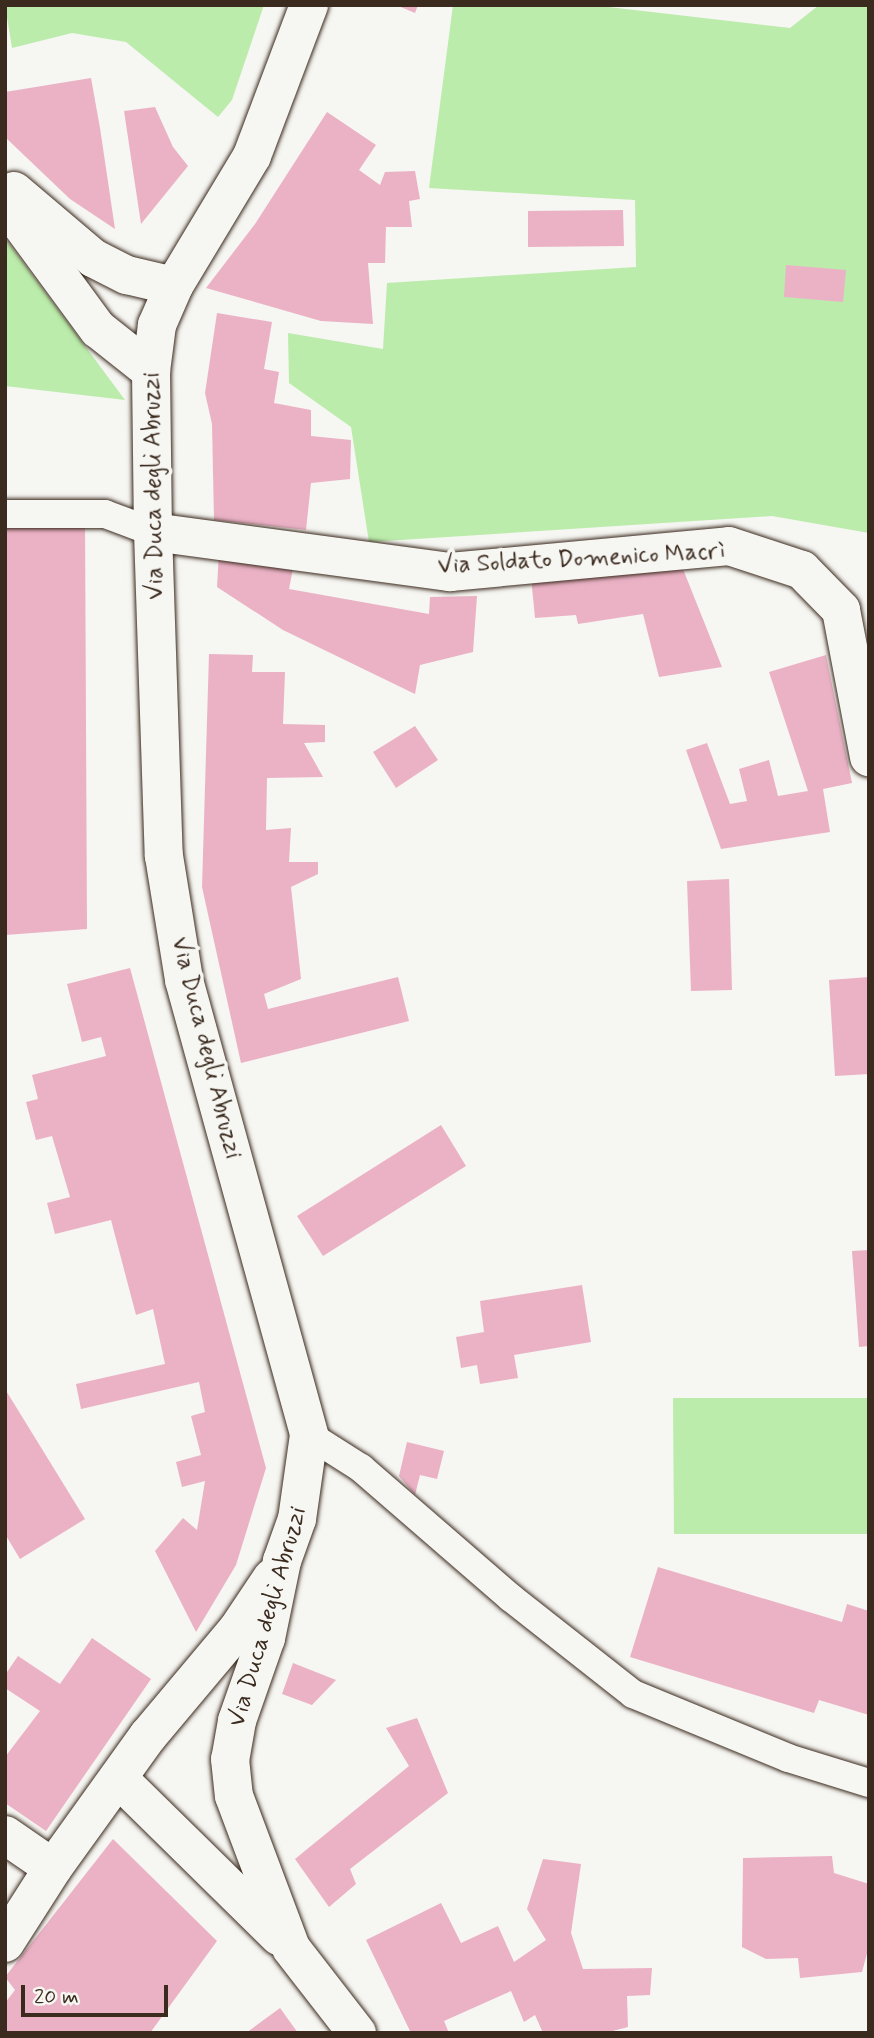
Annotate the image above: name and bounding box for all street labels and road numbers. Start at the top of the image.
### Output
street label: Via Duca degli Abruzzi [138,373,170,599]
street label: Via Soldato Domenico Macrì [434,537,728,581]
street label: Via Duca degli Abruzzi [165,935,247,1161]
street label: Via Duca degli Abruzzi [223,1505,313,1729]

